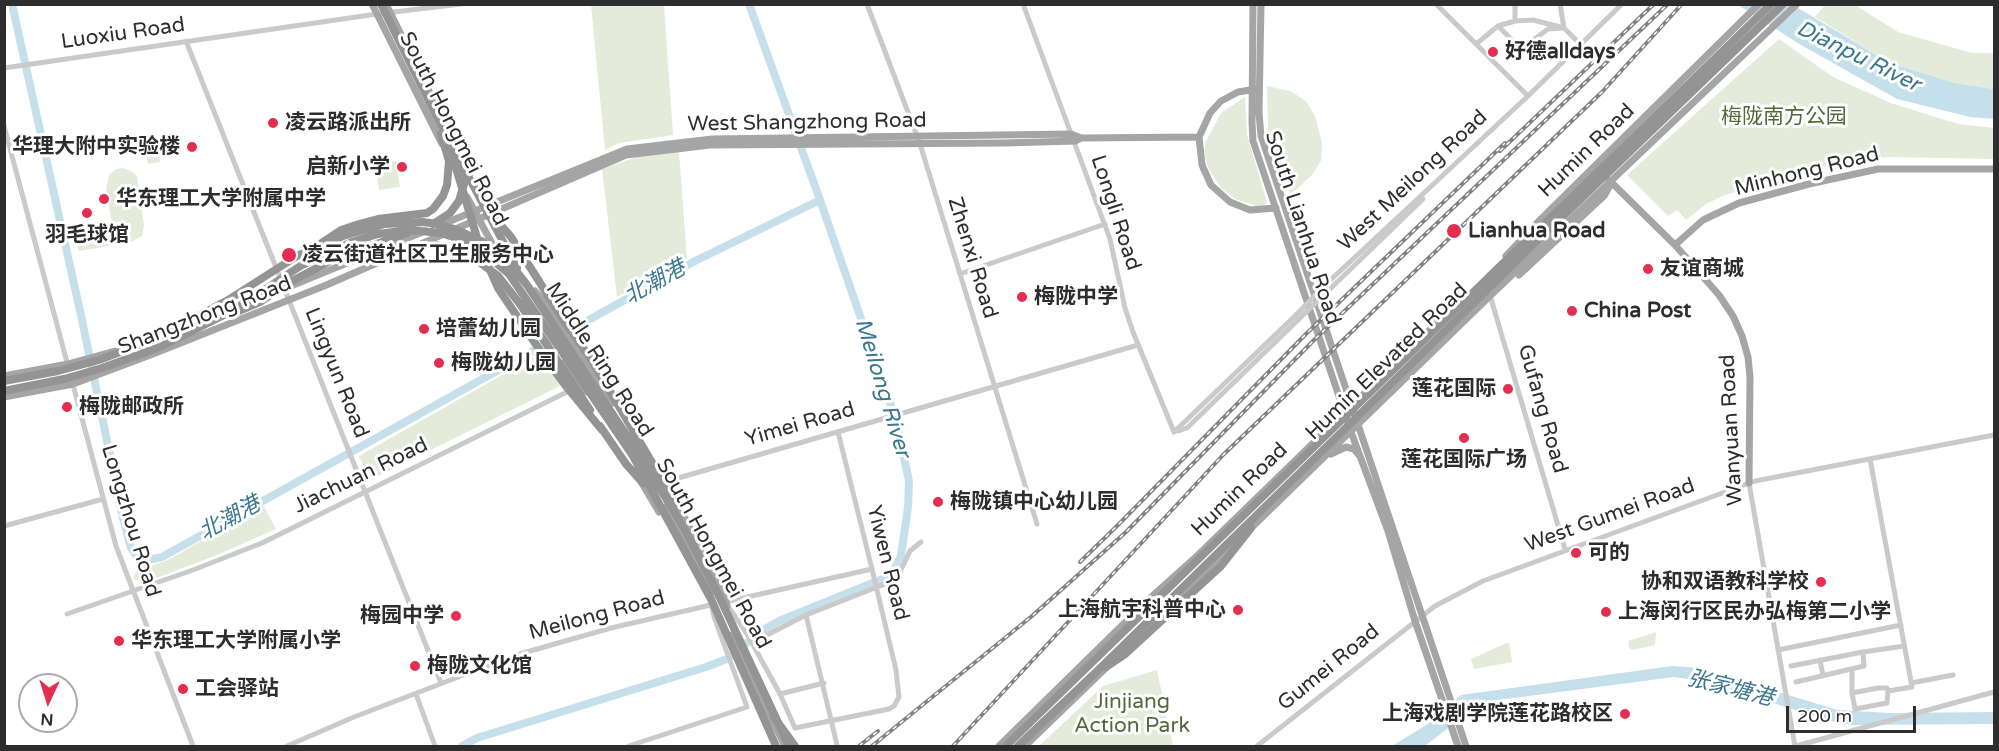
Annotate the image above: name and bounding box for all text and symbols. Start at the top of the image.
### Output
street label: Luoxiu Road [59,13,187,55]
water label: Dianpu River [1792,16,1924,98]
street label: South Hongmei Road [393,28,513,230]
place label: 好德alldays [1505,39,1615,65]
marker: 好德alldays [1486,45,1500,59]
street label: Humin Road [1534,99,1640,203]
park label: 梅陇南方公园 [1721,104,1847,130]
street label: West Meilong Road [1333,105,1493,257]
street label: West Shangzhong Road [687,108,927,138]
place label: 凌云路派出所 [285,110,411,136]
marker: 凌云路派出所 [266,116,280,130]
street label: South Lianhua Road [1259,128,1345,328]
place label: 华理大附中实验楼 [12,134,180,160]
marker: 华理大附中实验楼 [185,140,199,154]
street label: Minhong Road [1732,142,1882,202]
street label: Longli Road [1085,152,1145,274]
place label: 启新小学 [306,154,390,180]
marker: 启新小学 [395,160,409,174]
place label: 华东理工大学附属中学 [116,186,326,212]
marker: 华东理工大学附属中学 [97,192,111,206]
street label: Zhenxi Road [942,194,1002,322]
marker: 羽毛球馆 [80,206,94,220]
place label: Lianhua Road [1468,218,1605,244]
place label: 羽毛球馆 [45,222,129,248]
marker: Lianhua Road [1445,222,1463,240]
place label: 凌云街道社区卫生服务中心 [302,242,554,268]
marker: 凌云街道社区卫生服务中心 [280,246,298,264]
water label: 北潮港 [620,255,690,311]
place label: 友谊商城 [1660,256,1744,282]
marker: 友谊商城 [1641,262,1655,276]
street label: Shangzhong Road [115,271,295,361]
street label: Middle Ring Road [540,278,658,442]
street label: Humin Elevated Road [1301,278,1473,446]
place label: 梅陇中学 [1034,284,1118,310]
marker: 梅陇中学 [1015,290,1029,304]
place label: China Post [1584,298,1691,324]
street label: Lingyun Road [298,304,374,442]
marker: China Post [1565,304,1579,318]
water label: Meilong River [848,315,916,461]
place label: 培蕾幼儿园 [436,316,541,342]
marker: 培蕾幼儿园 [417,322,431,336]
street label: Gufang Road [1512,342,1572,476]
place label: 梅陇幼儿园 [451,350,556,376]
street label: Wanyuan Road [1715,354,1749,506]
marker: 梅陇幼儿园 [432,356,446,370]
place label: 莲花国际 [1412,376,1496,402]
marker: 莲花国际 [1501,382,1515,396]
place label: 梅陇邮政所 [79,394,184,420]
street label: Yimei Road [742,397,858,453]
marker: 梅陇邮政所 [60,400,74,414]
marker: 莲花国际广场 [1457,431,1471,445]
street label: Jiachuan Road [290,433,432,519]
street label: Humin Road [1187,438,1293,542]
street label: Longzhou Road [95,442,165,600]
place label: 莲花国际广场 [1401,447,1527,473]
street label: South Hongmei Road [650,454,776,654]
street label: West Gumei Road [1522,474,1698,558]
place label: 梅陇镇中心幼儿园 [950,489,1118,515]
water label: 北潮港 [195,491,265,547]
marker: 梅陇镇中心幼儿园 [931,495,945,509]
street label: Yiwen Road [861,503,913,623]
place label: 可的 [1588,540,1630,566]
marker: 可的 [1569,546,1583,560]
place label: 协和双语教科学校 [1641,569,1809,595]
marker: 协和双语教科学校 [1814,575,1828,589]
street label: Meilong Road [526,586,668,646]
place label: 上海航宇科普中心 [1058,597,1226,623]
place label: 上海闵行区民办弘梅第二小学 [1618,599,1891,625]
place label: 梅园中学 [360,603,444,629]
marker: 上海航宇科普中心 [1231,603,1245,617]
marker: 上海闵行区民办弘梅第二小学 [1599,605,1613,619]
marker: 梅园中学 [449,609,463,623]
street label: Gumei Road [1273,619,1385,717]
place label: 华东理工大学附属小学 [131,628,341,654]
marker: 华东理工大学附属小学 [112,634,126,648]
place label: 梅陇文化馆 [427,653,532,679]
marker: 梅陇文化馆 [408,659,422,673]
water label: 张家塘港 [1684,666,1776,712]
north arrow [18,673,78,733]
place label: 工会驿站 [195,676,279,702]
marker: 工会驿站 [176,682,190,696]
park label: Jinjiang Action Park [1074,689,1190,739]
scale bar [1789,694,1920,732]
place label: 上海戏剧学院莲花路校区 [1382,701,1613,727]
text: 200 m [1797,705,1852,727]
marker: 上海戏剧学院莲花路校区 [1618,707,1632,721]
text: N [40,709,54,729]

